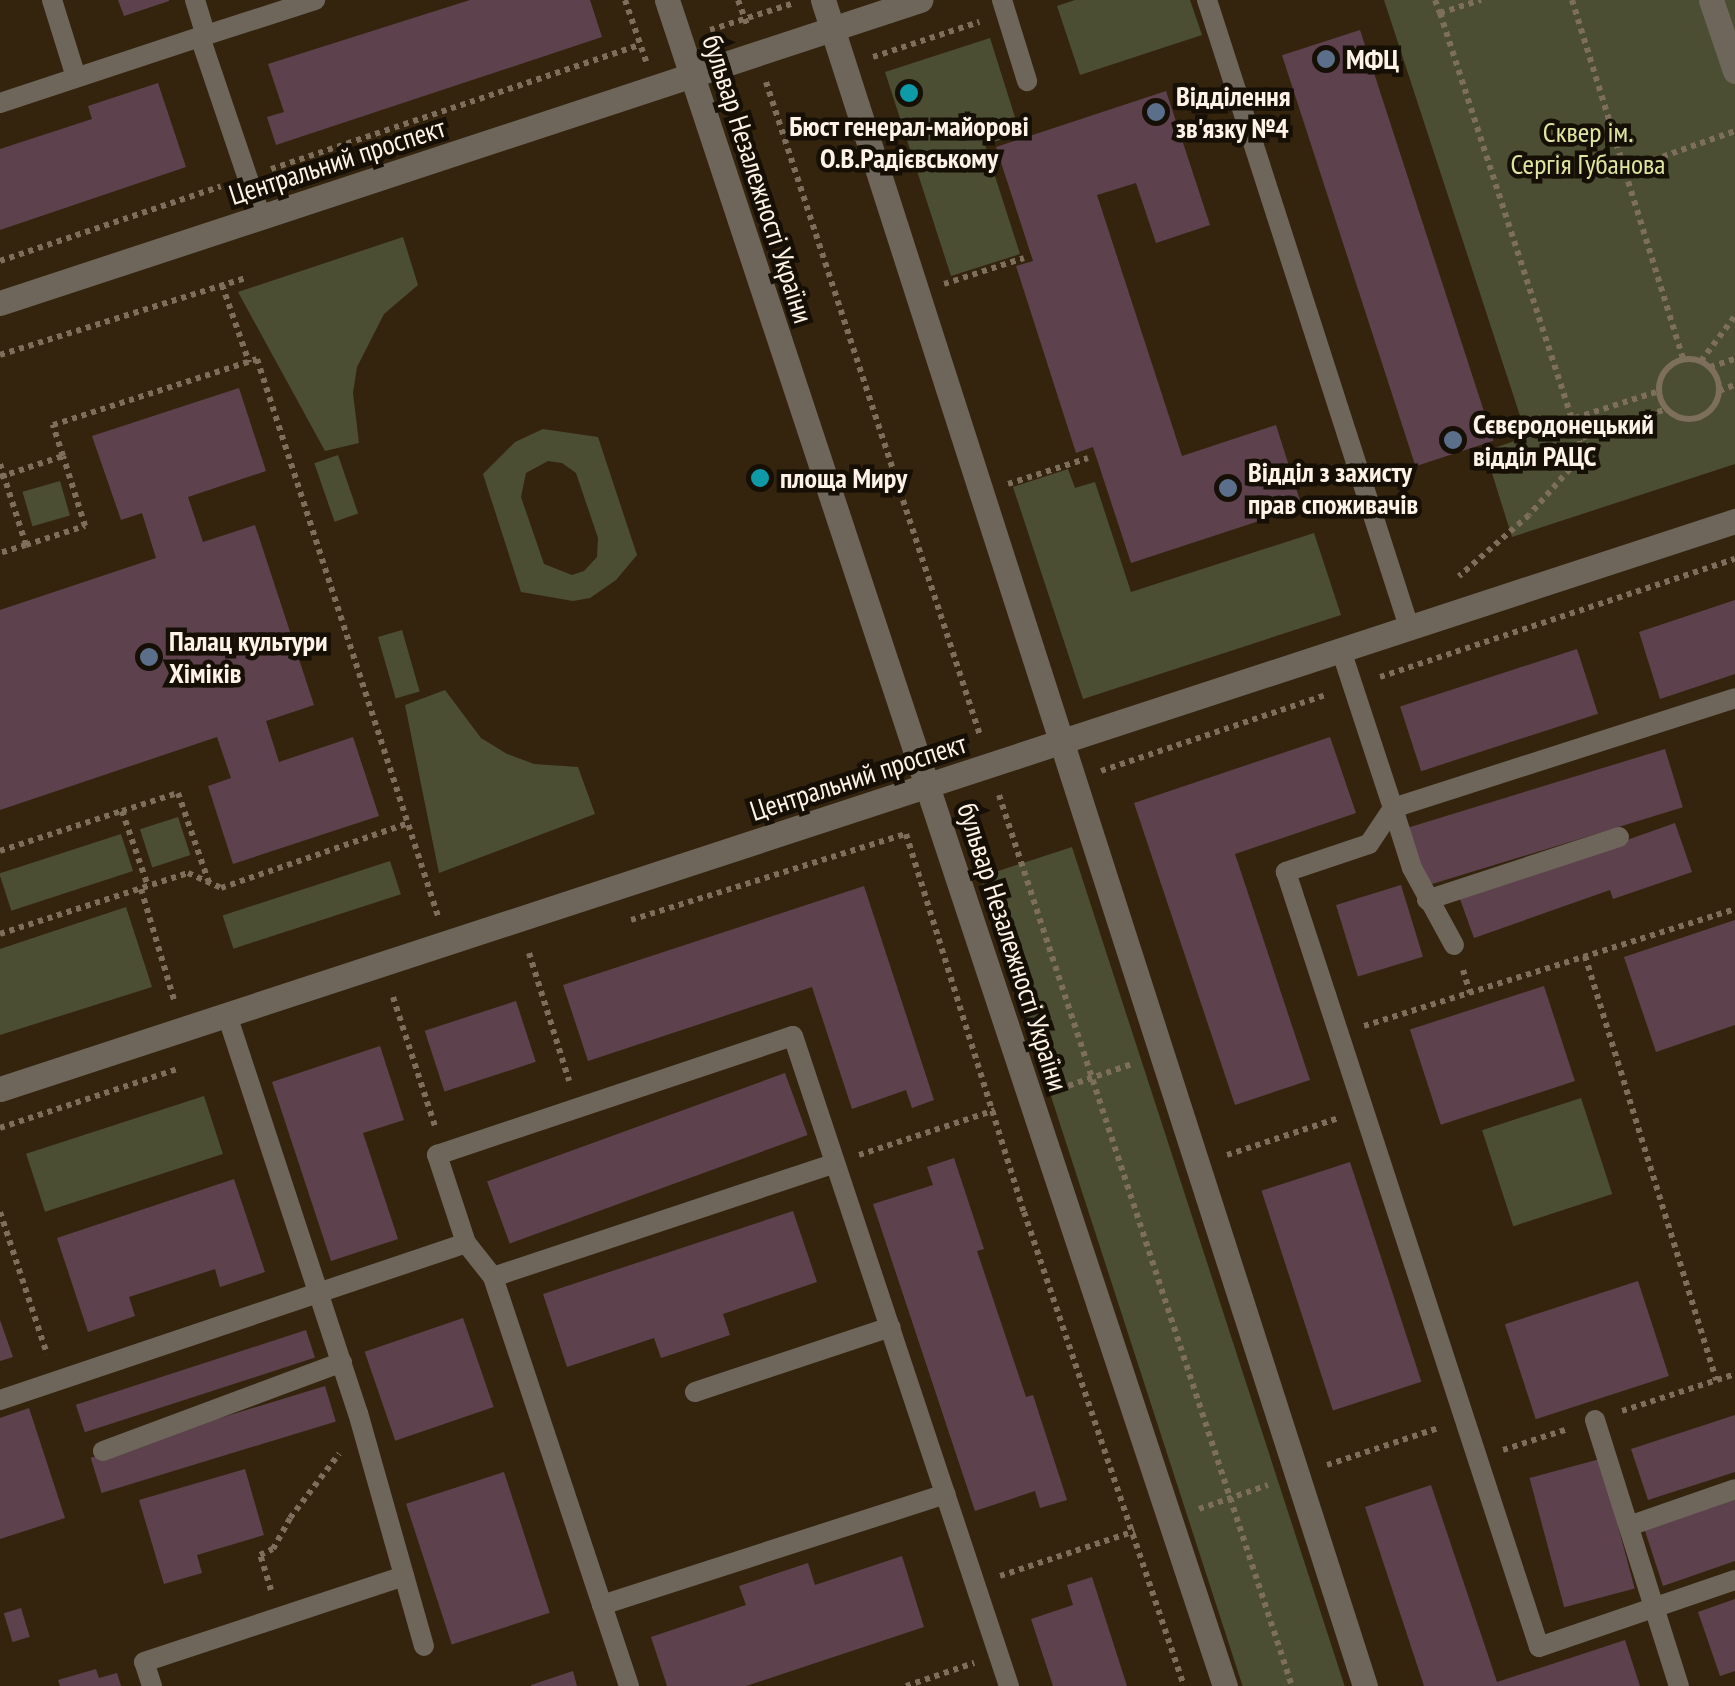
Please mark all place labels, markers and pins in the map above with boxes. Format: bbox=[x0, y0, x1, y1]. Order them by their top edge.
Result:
place label: МФЦ bbox=[1346, 42, 1399, 76]
marker: МФЦ bbox=[1315, 48, 1337, 70]
place label: Відділення зв'язку №4 bbox=[1176, 79, 1291, 145]
marker: Бюст генерал-майорові О.В.Радієвському bbox=[898, 82, 920, 104]
marker: Відділення зв'язку №4 bbox=[1145, 101, 1167, 123]
place label: Бюст генерал-майорові О.В.Радієвському bbox=[789, 109, 1029, 175]
place label: Сєвєродонецький відділ РАЦС bbox=[1473, 407, 1654, 473]
marker: Сєвєродонецький відділ РАЦС bbox=[1442, 429, 1464, 451]
place label: Відділ з захисту прав споживачів bbox=[1248, 455, 1418, 521]
place label: площа Миру bbox=[780, 461, 907, 495]
marker: площа Миру bbox=[749, 467, 771, 489]
marker: Відділ з захисту прав споживачів bbox=[1217, 477, 1239, 499]
place label: Палац культури Хіміків bbox=[169, 624, 328, 690]
marker: Палац культури Хіміків bbox=[138, 646, 160, 668]

